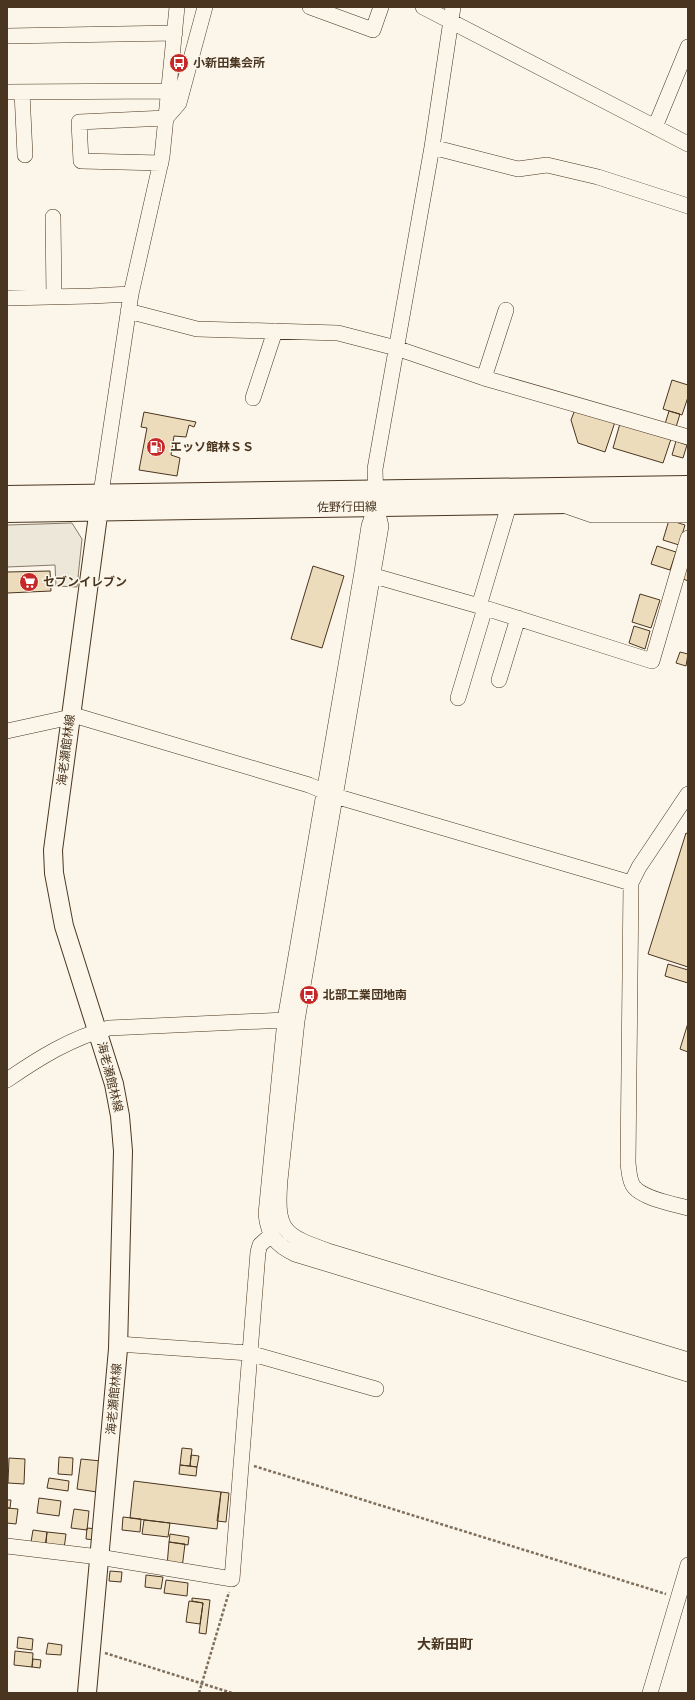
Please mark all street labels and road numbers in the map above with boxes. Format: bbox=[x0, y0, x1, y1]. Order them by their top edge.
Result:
street label: 佐野行田線 bbox=[317, 498, 377, 515]
street label: 海老瀬館林線 bbox=[54, 713, 77, 787]
street label: 海老瀬館林線 bbox=[94, 1040, 126, 1114]
street label: 海老瀬館林線 bbox=[103, 1362, 124, 1435]

